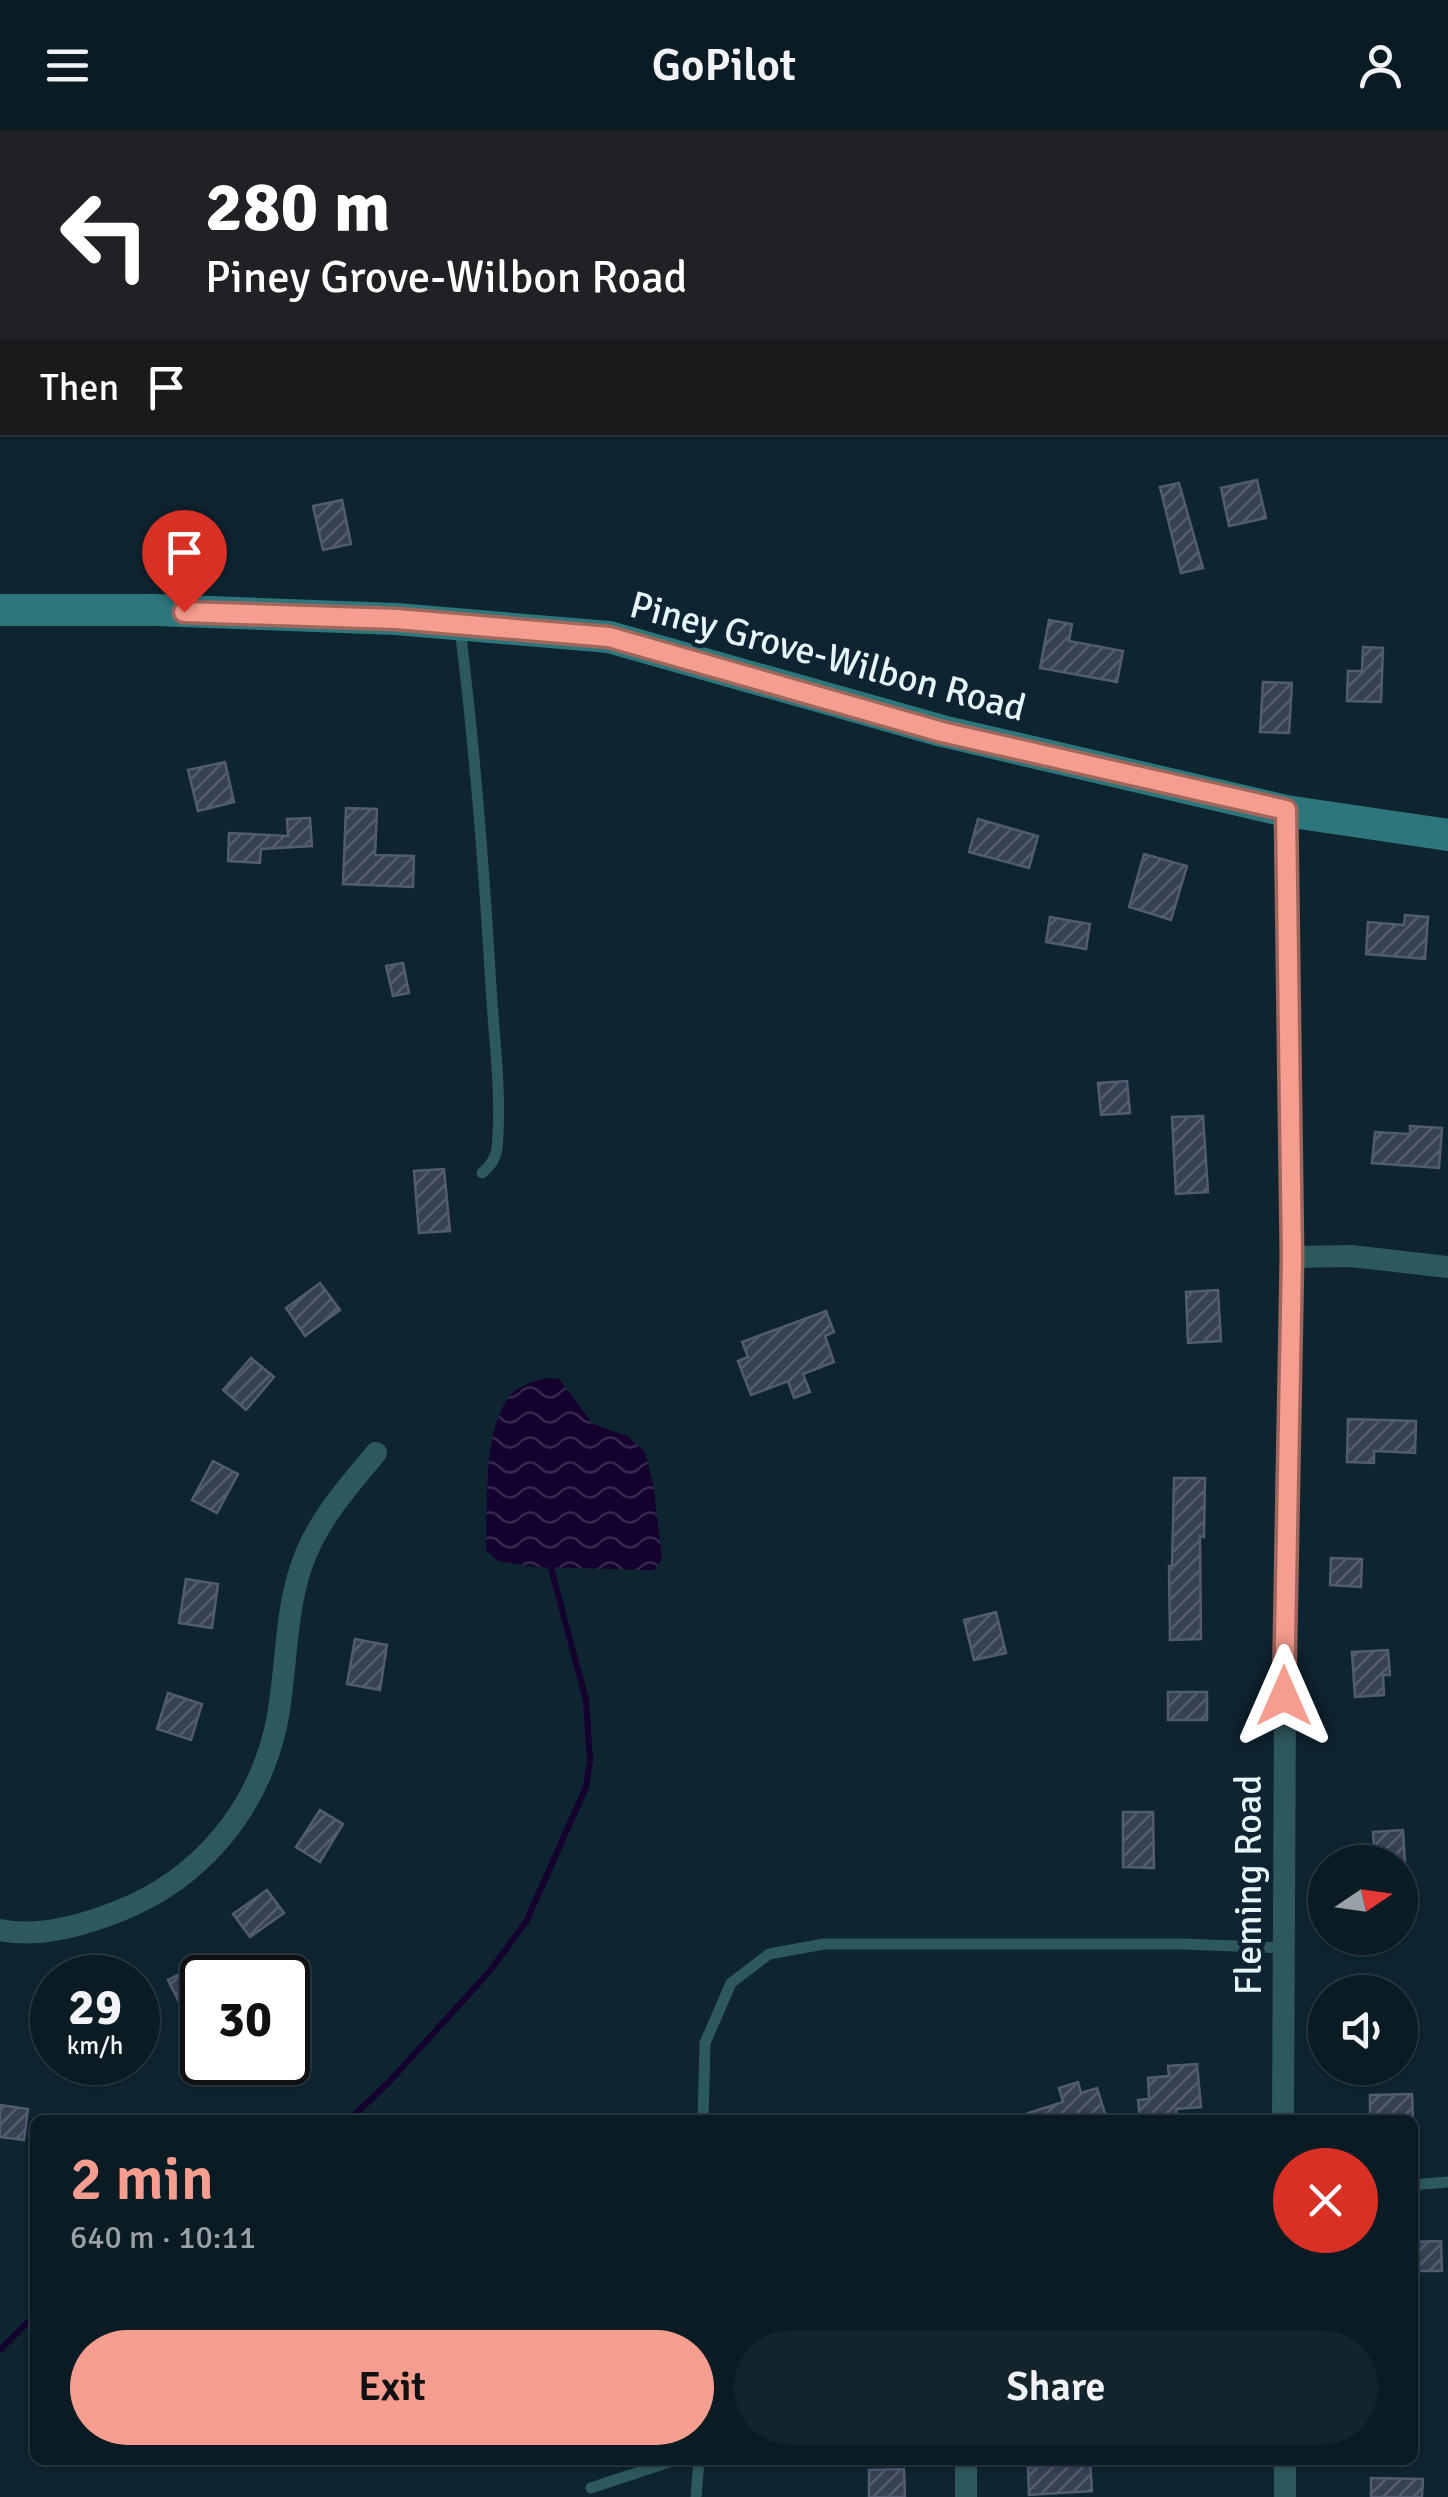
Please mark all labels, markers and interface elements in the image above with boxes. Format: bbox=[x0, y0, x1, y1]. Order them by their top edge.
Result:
icon: menu bbox=[40, 38, 95, 93]
text: GoPilot bbox=[652, 38, 796, 93]
icon: person bbox=[1353, 38, 1408, 93]
text: 280 m bbox=[205, 164, 390, 250]
icon: left bbox=[40, 170, 170, 300]
text: Piney Grove-Wilbon Road bbox=[205, 250, 687, 305]
icon: arrive bbox=[139, 360, 194, 415]
text: Then bbox=[40, 364, 119, 411]
pin bbox=[142, 510, 227, 613]
icon: arrive bbox=[157, 525, 212, 580]
street label: Piney Grove-Wilbon Road bbox=[625, 581, 1031, 732]
position arrow bbox=[1232, 1644, 1336, 1748]
street label: Fleming Road bbox=[1225, 1775, 1272, 1995]
north arrow bbox=[1308, 1845, 1418, 1955]
map controls bbox=[1308, 1845, 1418, 2085]
speed limit sign: 30 bbox=[180, 1955, 310, 2085]
button: sound bbox=[1308, 1975, 1418, 2085]
text: 29 bbox=[68, 1977, 122, 2039]
text: km/h bbox=[67, 2030, 123, 2061]
text: 2 min bbox=[70, 2143, 214, 2217]
button: close bbox=[1273, 2148, 1378, 2253]
text: 640 m · 10:11 bbox=[70, 2218, 256, 2257]
button: Exit bbox=[70, 2330, 714, 2445]
button: Share bbox=[734, 2330, 1378, 2445]

